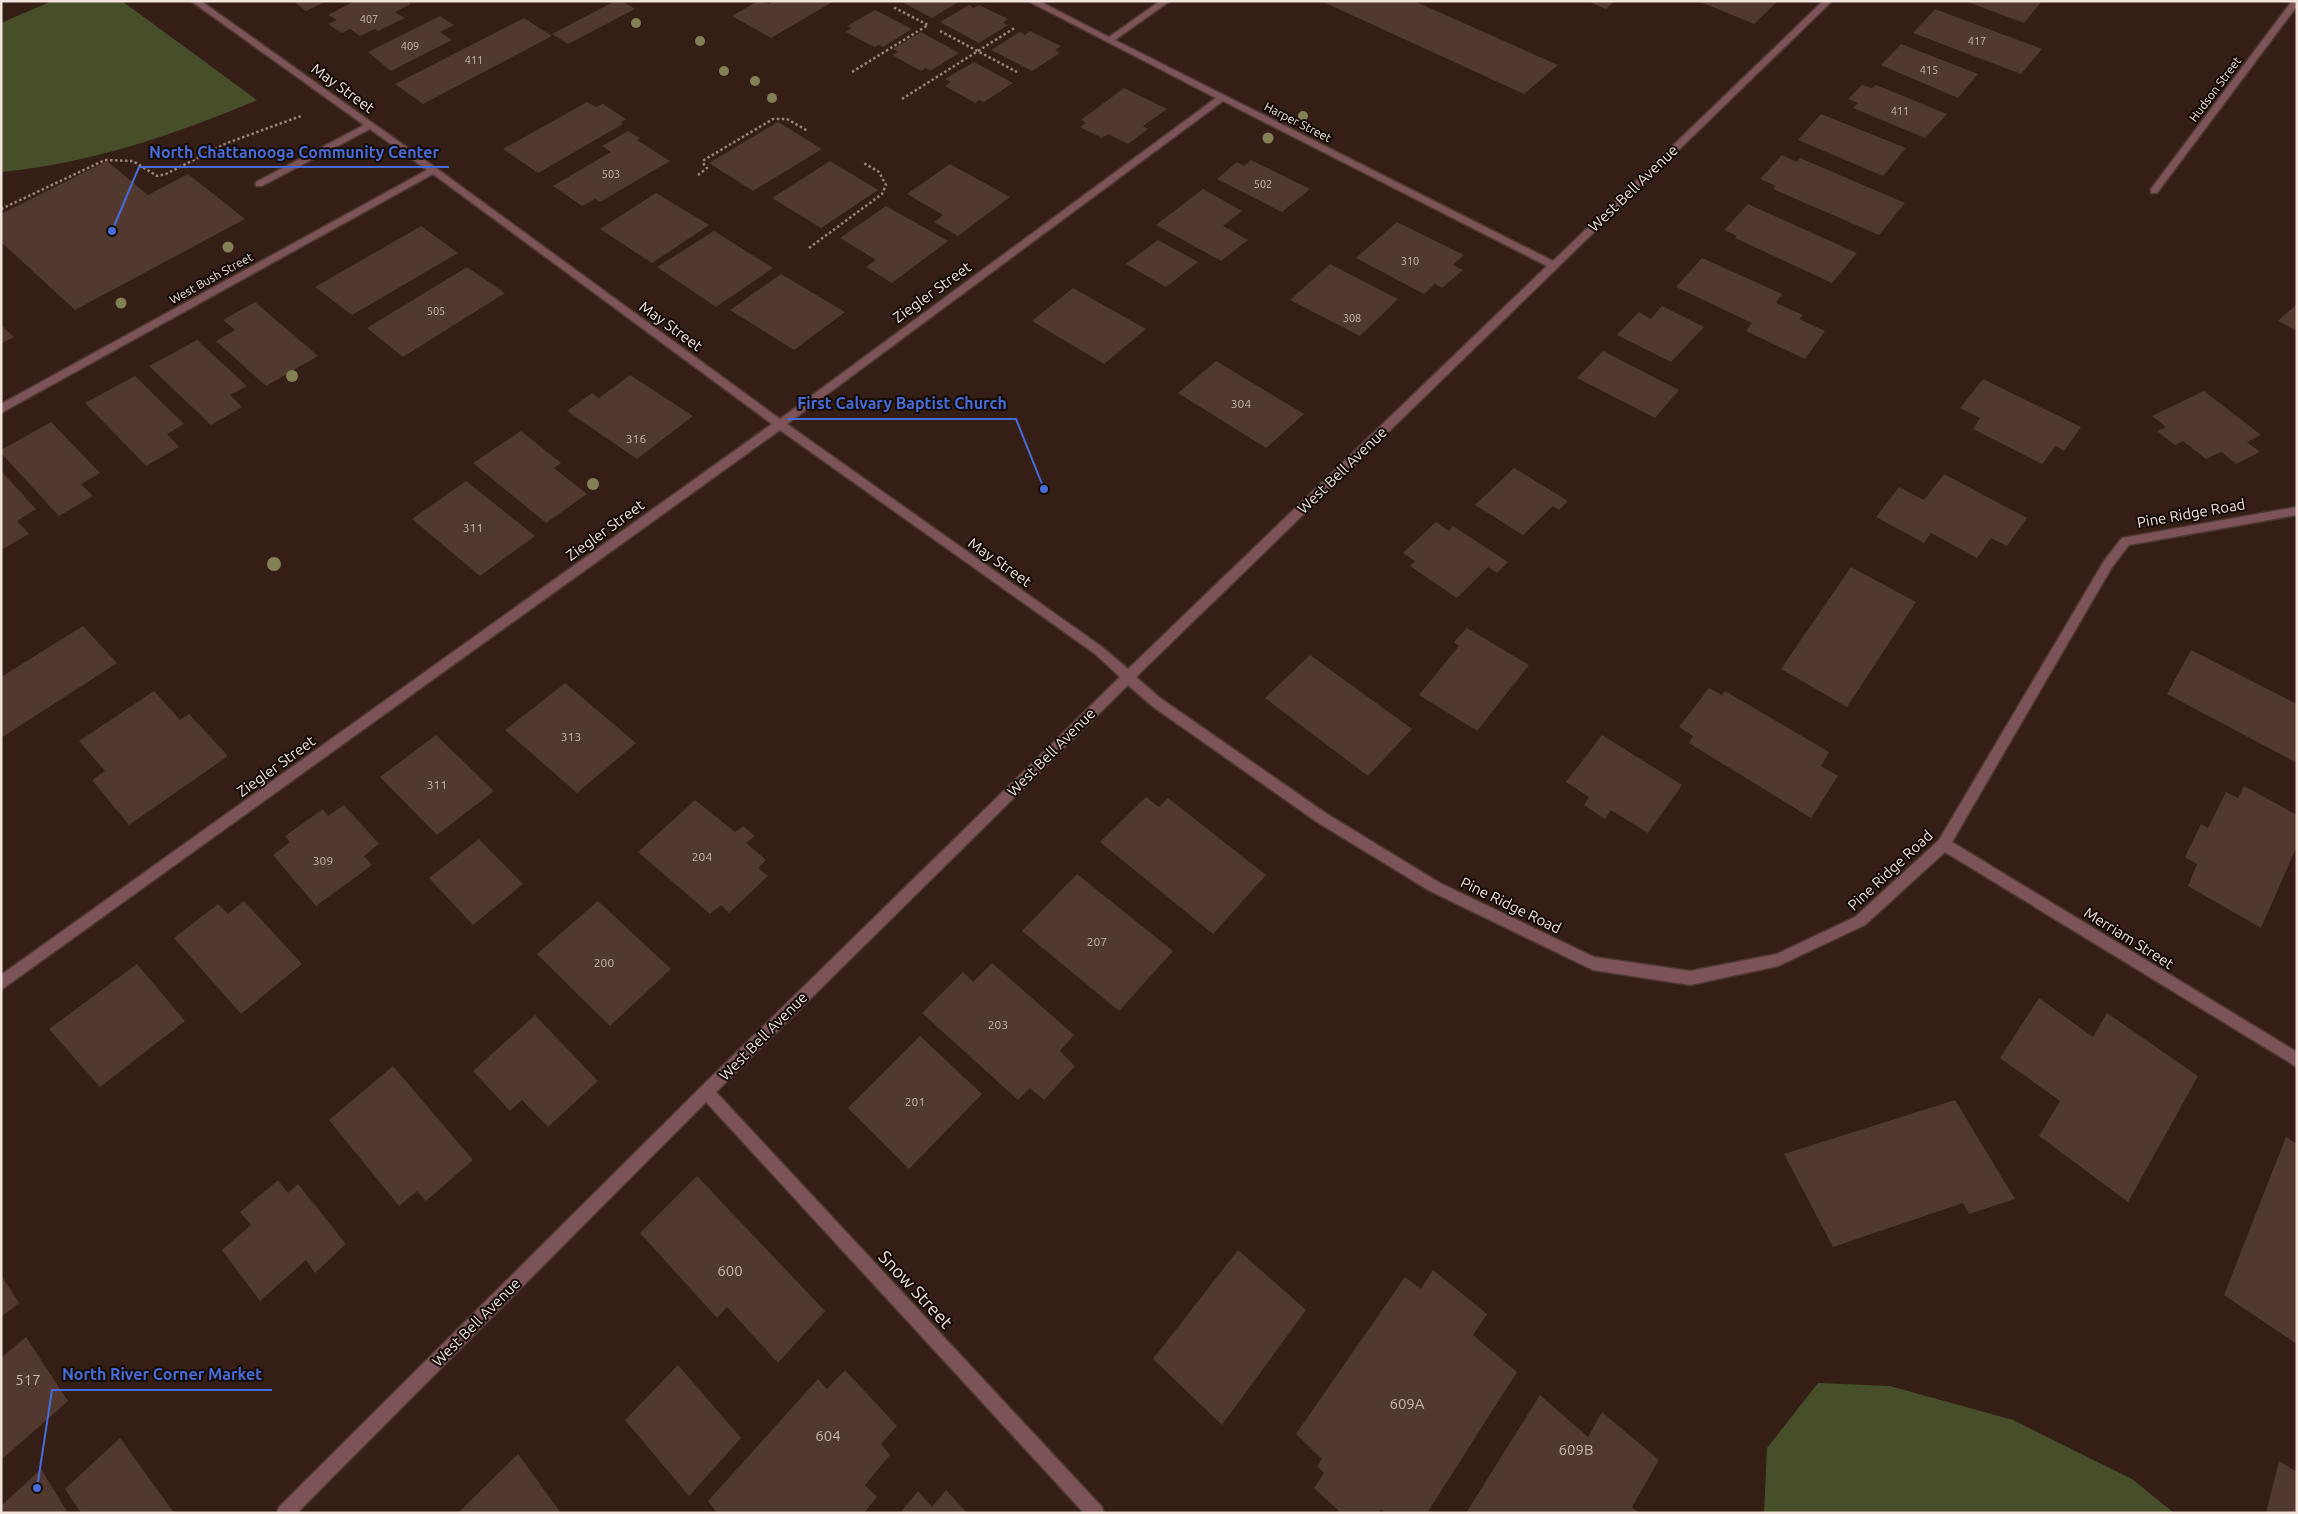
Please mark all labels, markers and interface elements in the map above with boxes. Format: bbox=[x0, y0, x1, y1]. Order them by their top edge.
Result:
house number: 407 bbox=[360, 13, 378, 25]
house number: 417 bbox=[1968, 35, 1986, 47]
house number: 409 bbox=[401, 40, 419, 52]
house number: 411 bbox=[465, 54, 483, 66]
street label: Hudson Street bbox=[2186, 54, 2244, 124]
street label: May Street bbox=[308, 60, 378, 116]
house number: 415 bbox=[1920, 64, 1938, 76]
street label: Harper Street bbox=[1262, 100, 1334, 145]
house number: 411 bbox=[1891, 105, 1909, 117]
callout: North Chattanooga Community Center bbox=[139, 136, 449, 167]
street label: West Bell Avenue bbox=[1585, 141, 1681, 235]
text: North Chattanooga Community Center bbox=[149, 143, 439, 161]
house number: 503 bbox=[602, 168, 620, 180]
house number: 502 bbox=[1254, 178, 1272, 190]
street label: West Bush Street bbox=[167, 250, 255, 306]
house number: 310 bbox=[1401, 255, 1419, 267]
street label: Ziegler Street bbox=[890, 258, 974, 326]
street label: May Street bbox=[636, 298, 706, 354]
house number: 505 bbox=[427, 305, 445, 317]
house number: 308 bbox=[1343, 312, 1361, 324]
callout: First Calvary Baptist Church bbox=[787, 388, 1016, 419]
text: First Calvary Baptist Church bbox=[797, 394, 1007, 412]
house number: 304 bbox=[1231, 397, 1251, 410]
street label: West Bell Avenue bbox=[1294, 423, 1390, 517]
house number: 316 bbox=[626, 432, 646, 445]
street label: Pine Ridge Road bbox=[2136, 495, 2246, 531]
street label: Ziegler Street bbox=[563, 496, 647, 564]
house number: 311 bbox=[463, 521, 483, 534]
street label: May Street bbox=[965, 534, 1035, 590]
street label: West Bell Avenue bbox=[1003, 704, 1099, 800]
house number: 313 bbox=[561, 730, 581, 743]
street label: Ziegler Street bbox=[234, 732, 318, 800]
house number: 311 bbox=[427, 778, 447, 791]
street label: Pine Ridge Road bbox=[1844, 826, 1936, 914]
house number: 204 bbox=[692, 850, 712, 863]
house number: 309 bbox=[313, 854, 333, 867]
street label: Pine Ridge Road bbox=[1458, 873, 1564, 937]
street label: Merriam Street bbox=[2081, 904, 2177, 972]
house number: 207 bbox=[1087, 935, 1107, 948]
house number: 200 bbox=[594, 956, 614, 969]
street label: West Bell Avenue bbox=[715, 988, 811, 1084]
house number: 203 bbox=[988, 1018, 1008, 1031]
house number: 201 bbox=[905, 1095, 925, 1108]
street label: Snow Street bbox=[875, 1246, 957, 1332]
house number: 600 bbox=[717, 1262, 743, 1279]
street label: West Bell Avenue bbox=[428, 1274, 524, 1370]
callout: North River Corner Market bbox=[52, 1359, 272, 1390]
text: North River Corner Market bbox=[62, 1365, 262, 1383]
house number: 517 bbox=[15, 1371, 41, 1388]
house number: 609A bbox=[1389, 1395, 1425, 1412]
house number: 604 bbox=[815, 1427, 841, 1444]
house number: 609B bbox=[1559, 1441, 1593, 1458]

